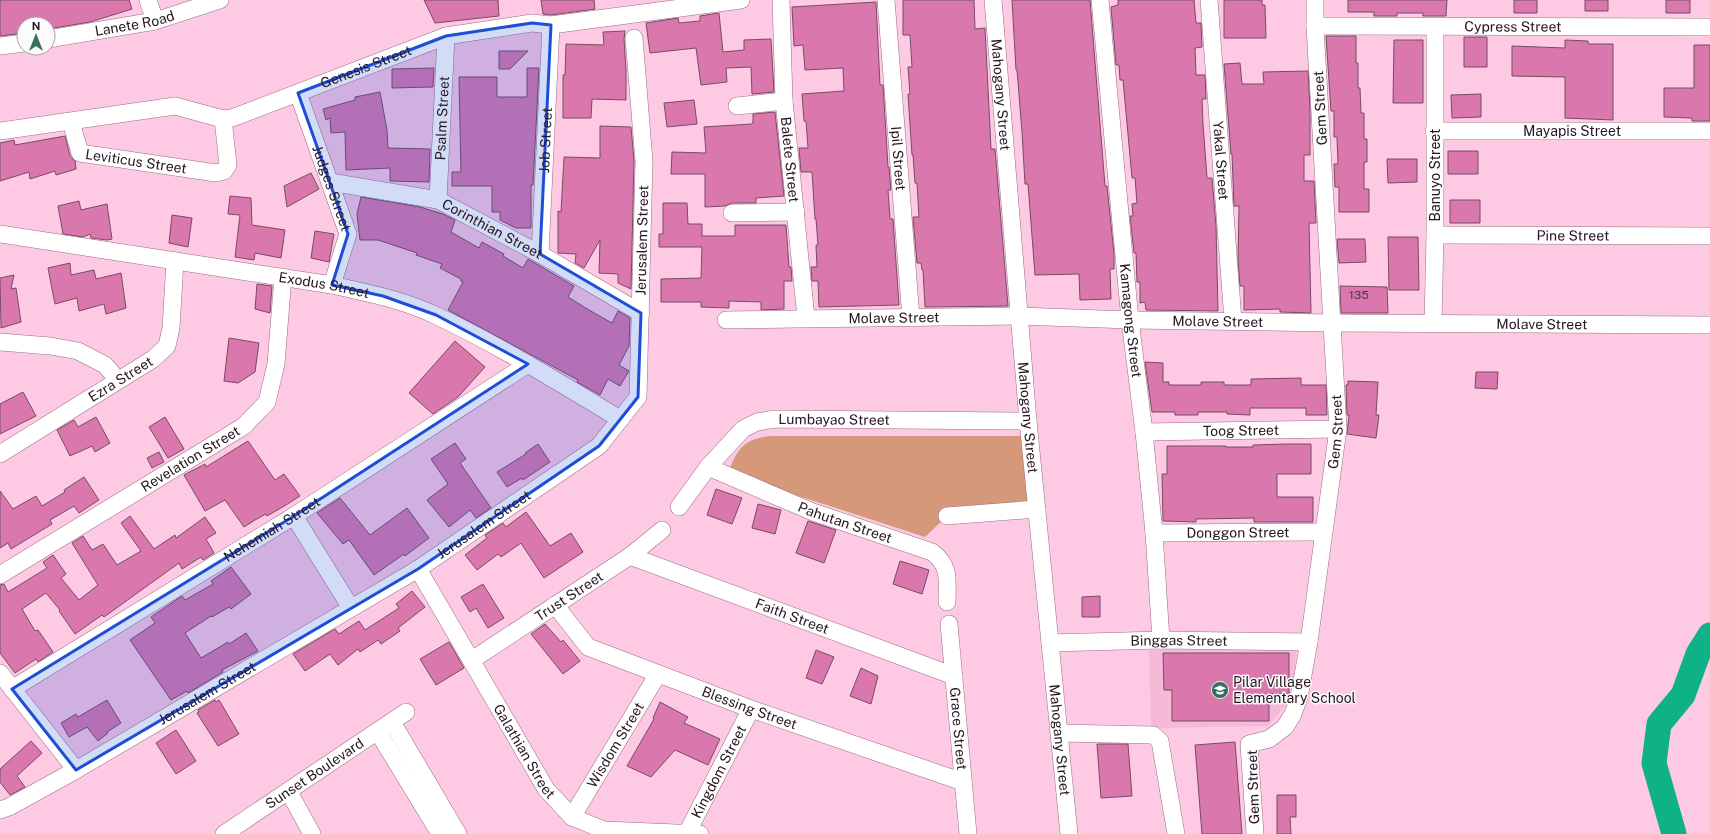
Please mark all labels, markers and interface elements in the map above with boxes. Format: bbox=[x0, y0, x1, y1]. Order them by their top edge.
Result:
street label: Lanete Road bbox=[94, 7, 176, 39]
north arrow bbox=[16, 16, 56, 56]
street label: Cypress Street bbox=[1464, 18, 1562, 35]
text: N bbox=[32, 20, 40, 32]
street label: Mahogany Street bbox=[988, 38, 1013, 151]
street label: Genesis Street bbox=[318, 42, 414, 91]
street label: Gem Street bbox=[1310, 70, 1330, 146]
street label: Psalm Street bbox=[432, 76, 452, 161]
street label: Job Street bbox=[536, 107, 555, 173]
street label: Balete Street bbox=[778, 116, 802, 203]
street label: Yakal Street bbox=[1210, 120, 1232, 201]
street label: Mayapis Street bbox=[1523, 123, 1621, 139]
street label: Ipil Street bbox=[888, 126, 909, 191]
street label: Banuyo Street bbox=[1427, 129, 1443, 221]
street label: Judges Street bbox=[309, 143, 354, 233]
street label: Leviticus Street bbox=[84, 146, 188, 177]
street label: Jerusalem Street bbox=[633, 185, 651, 296]
street label: Corinthian Street bbox=[439, 196, 545, 262]
street label: Pine Street bbox=[1537, 227, 1609, 244]
street label: Kamagong Street bbox=[1117, 263, 1145, 378]
street label: Exodus Street bbox=[278, 269, 371, 301]
house number: 135 bbox=[1349, 288, 1369, 302]
street label: Molave Street bbox=[848, 309, 940, 326]
street label: Molave Street bbox=[1172, 313, 1264, 330]
street label: Molave Street bbox=[1496, 316, 1587, 332]
street label: Ezra Street bbox=[85, 353, 156, 405]
street label: Mahogany Street bbox=[1015, 361, 1041, 474]
street label: Gem Street bbox=[1325, 394, 1346, 470]
street label: Lumbayao Street bbox=[778, 411, 890, 428]
street label: Toog Street bbox=[1203, 422, 1279, 439]
street label: Revelation Street bbox=[138, 423, 243, 495]
street label: Jerusalem Street bbox=[434, 487, 534, 562]
street label: Nehemiah Street bbox=[221, 493, 323, 565]
street label: Pahutan Street bbox=[796, 499, 894, 546]
street label: Donggon Street bbox=[1186, 524, 1290, 541]
street label: Trust Street bbox=[532, 568, 606, 624]
street label: Faith Street bbox=[753, 595, 831, 637]
street label: Binggas Street bbox=[1130, 632, 1228, 649]
street label: Jerusalem Street bbox=[155, 658, 259, 728]
place label: Pilar Village Elementary School bbox=[1233, 674, 1356, 706]
school or university icon: Pilar Village Elementary School bbox=[1210, 680, 1230, 700]
street label: Blessing Street bbox=[700, 683, 799, 732]
street label: Mahogany Street bbox=[1046, 683, 1073, 796]
street label: Grace Street bbox=[947, 687, 970, 771]
street label: Wisdom Street bbox=[584, 699, 647, 791]
street label: Galathian Street bbox=[490, 701, 559, 802]
street label: Kingdom Street bbox=[688, 723, 749, 821]
street label: Sunset Boulevard bbox=[262, 735, 367, 812]
street label: Gem Street bbox=[1244, 749, 1262, 825]

